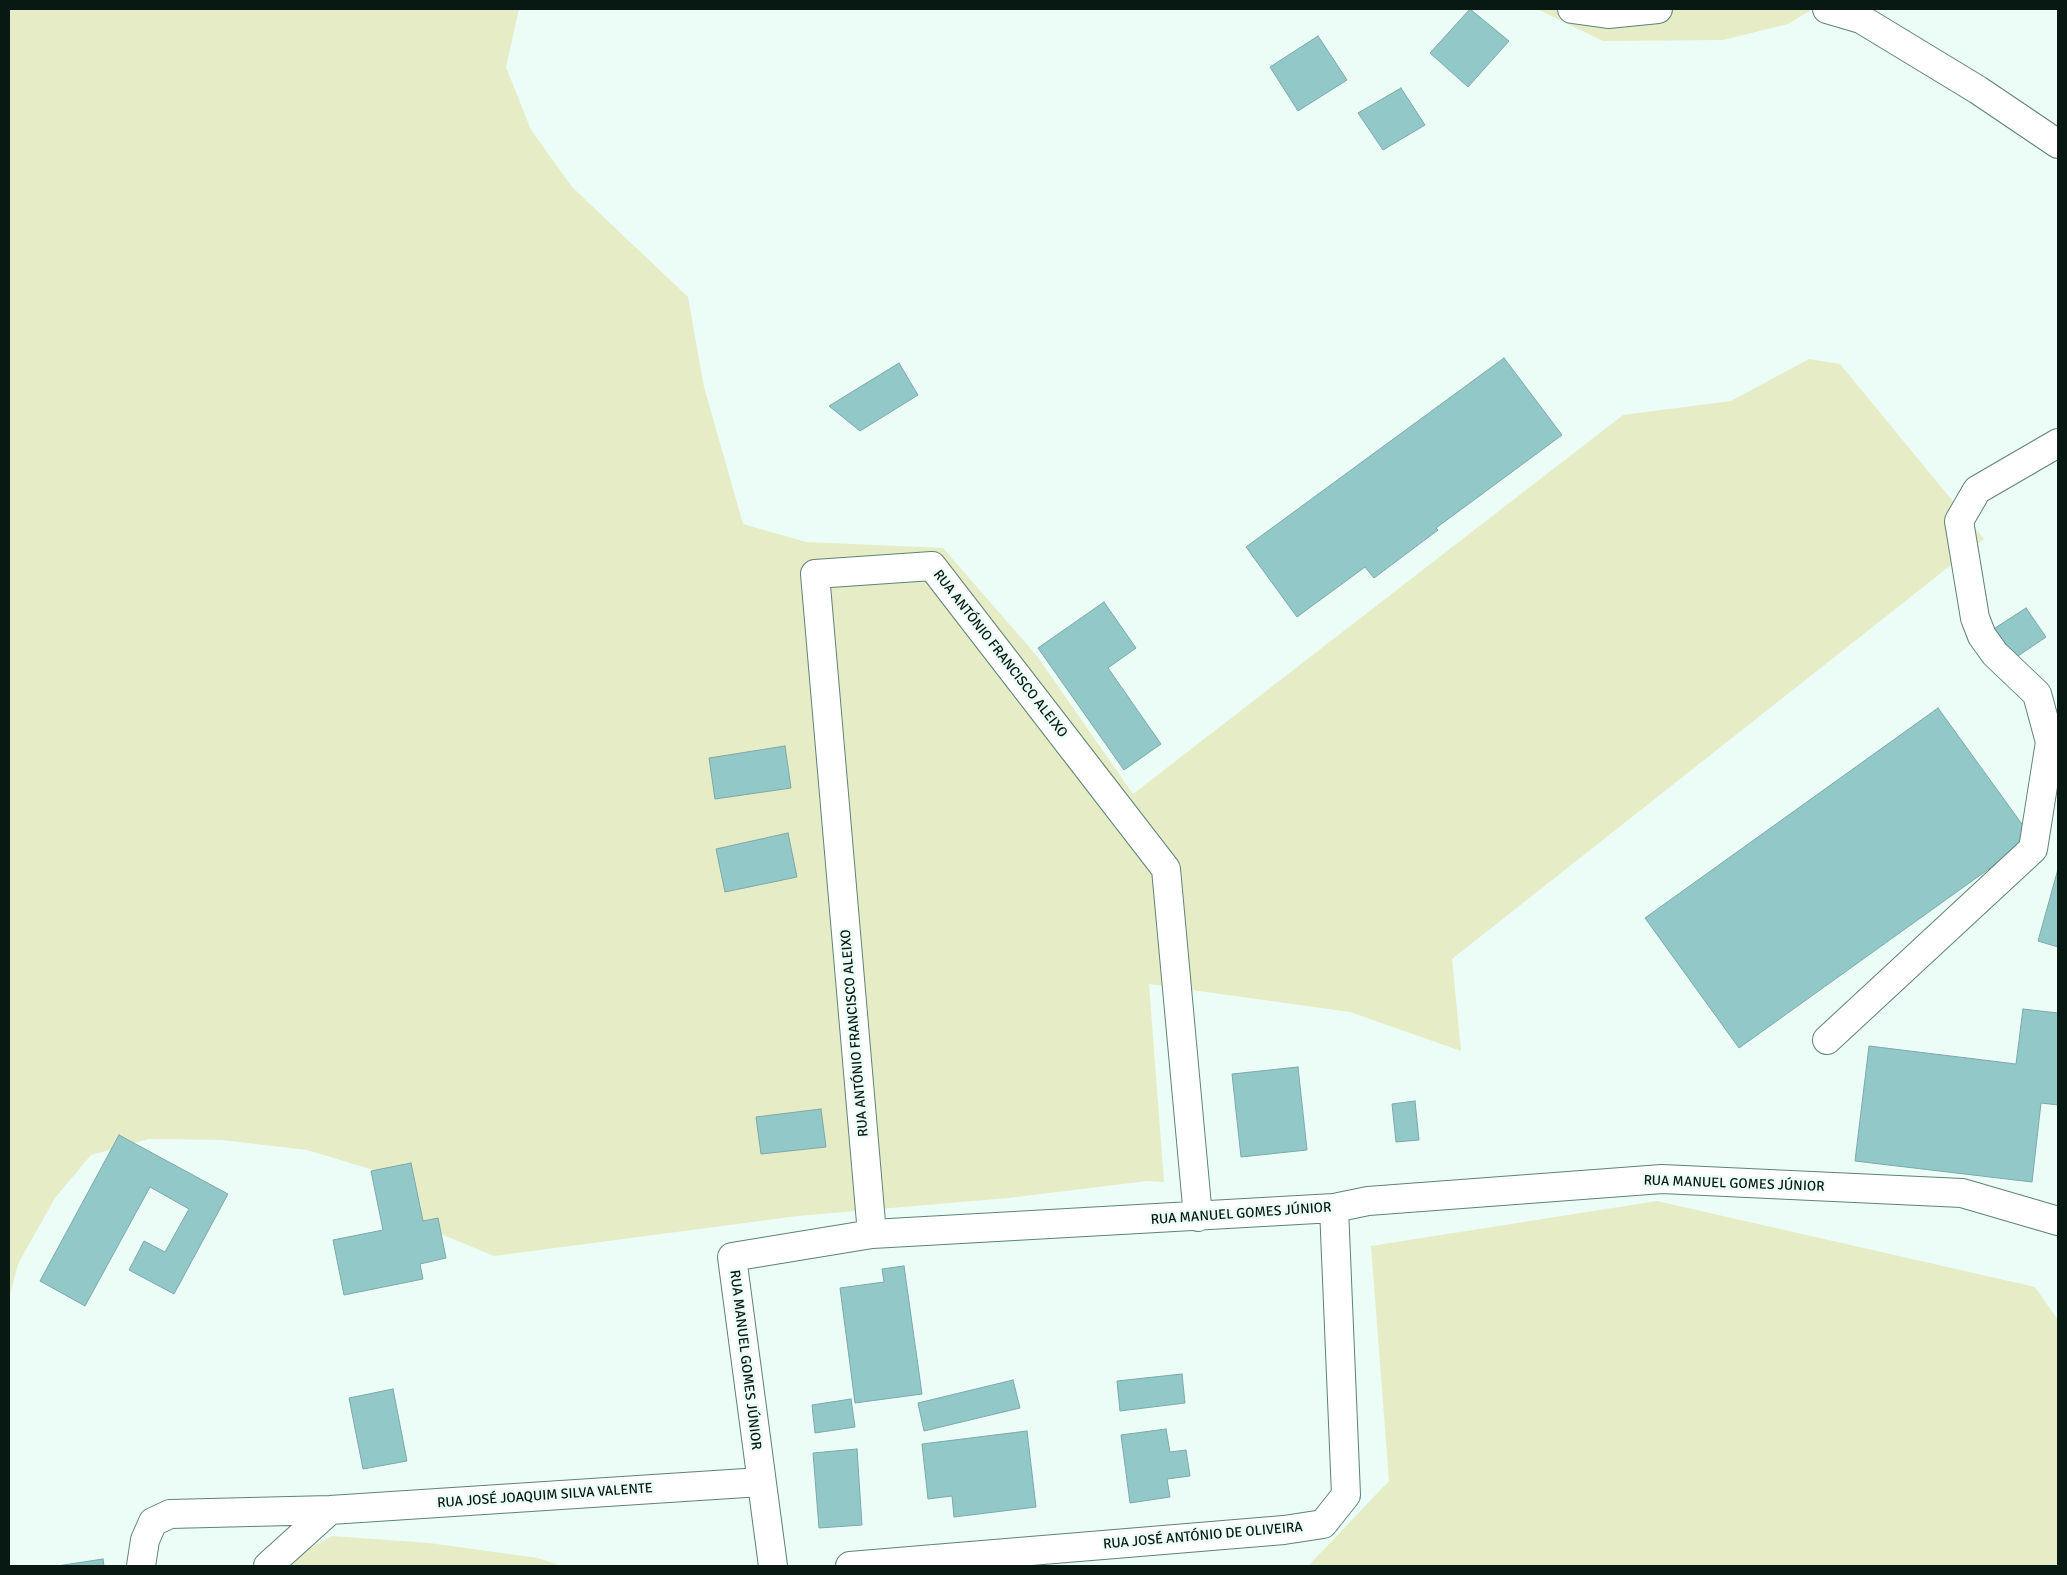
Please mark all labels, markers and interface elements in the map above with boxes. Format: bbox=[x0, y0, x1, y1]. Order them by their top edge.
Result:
street label: RUA ANTÓNIO FRANCISCO ALEIXO bbox=[929, 567, 1071, 741]
street label: RUA ANTÓNIO FRANCISCO ALEIXO bbox=[838, 929, 872, 1137]
street label: RUA MANUEL GOMES JÚNIOR bbox=[1643, 1172, 1825, 1196]
street label: RUA MANUEL GOMES JÚNIOR bbox=[1150, 1199, 1332, 1229]
street label: RUA MANUEL GOMES JÚNIOR bbox=[726, 1269, 764, 1451]
street label: RUA JOSÉ JOAQUIM SILVA VALENTE bbox=[437, 1480, 653, 1512]
street label: RUA JOSÉ ANTÓNIO DE OLIVEIRA bbox=[1102, 1519, 1304, 1553]

